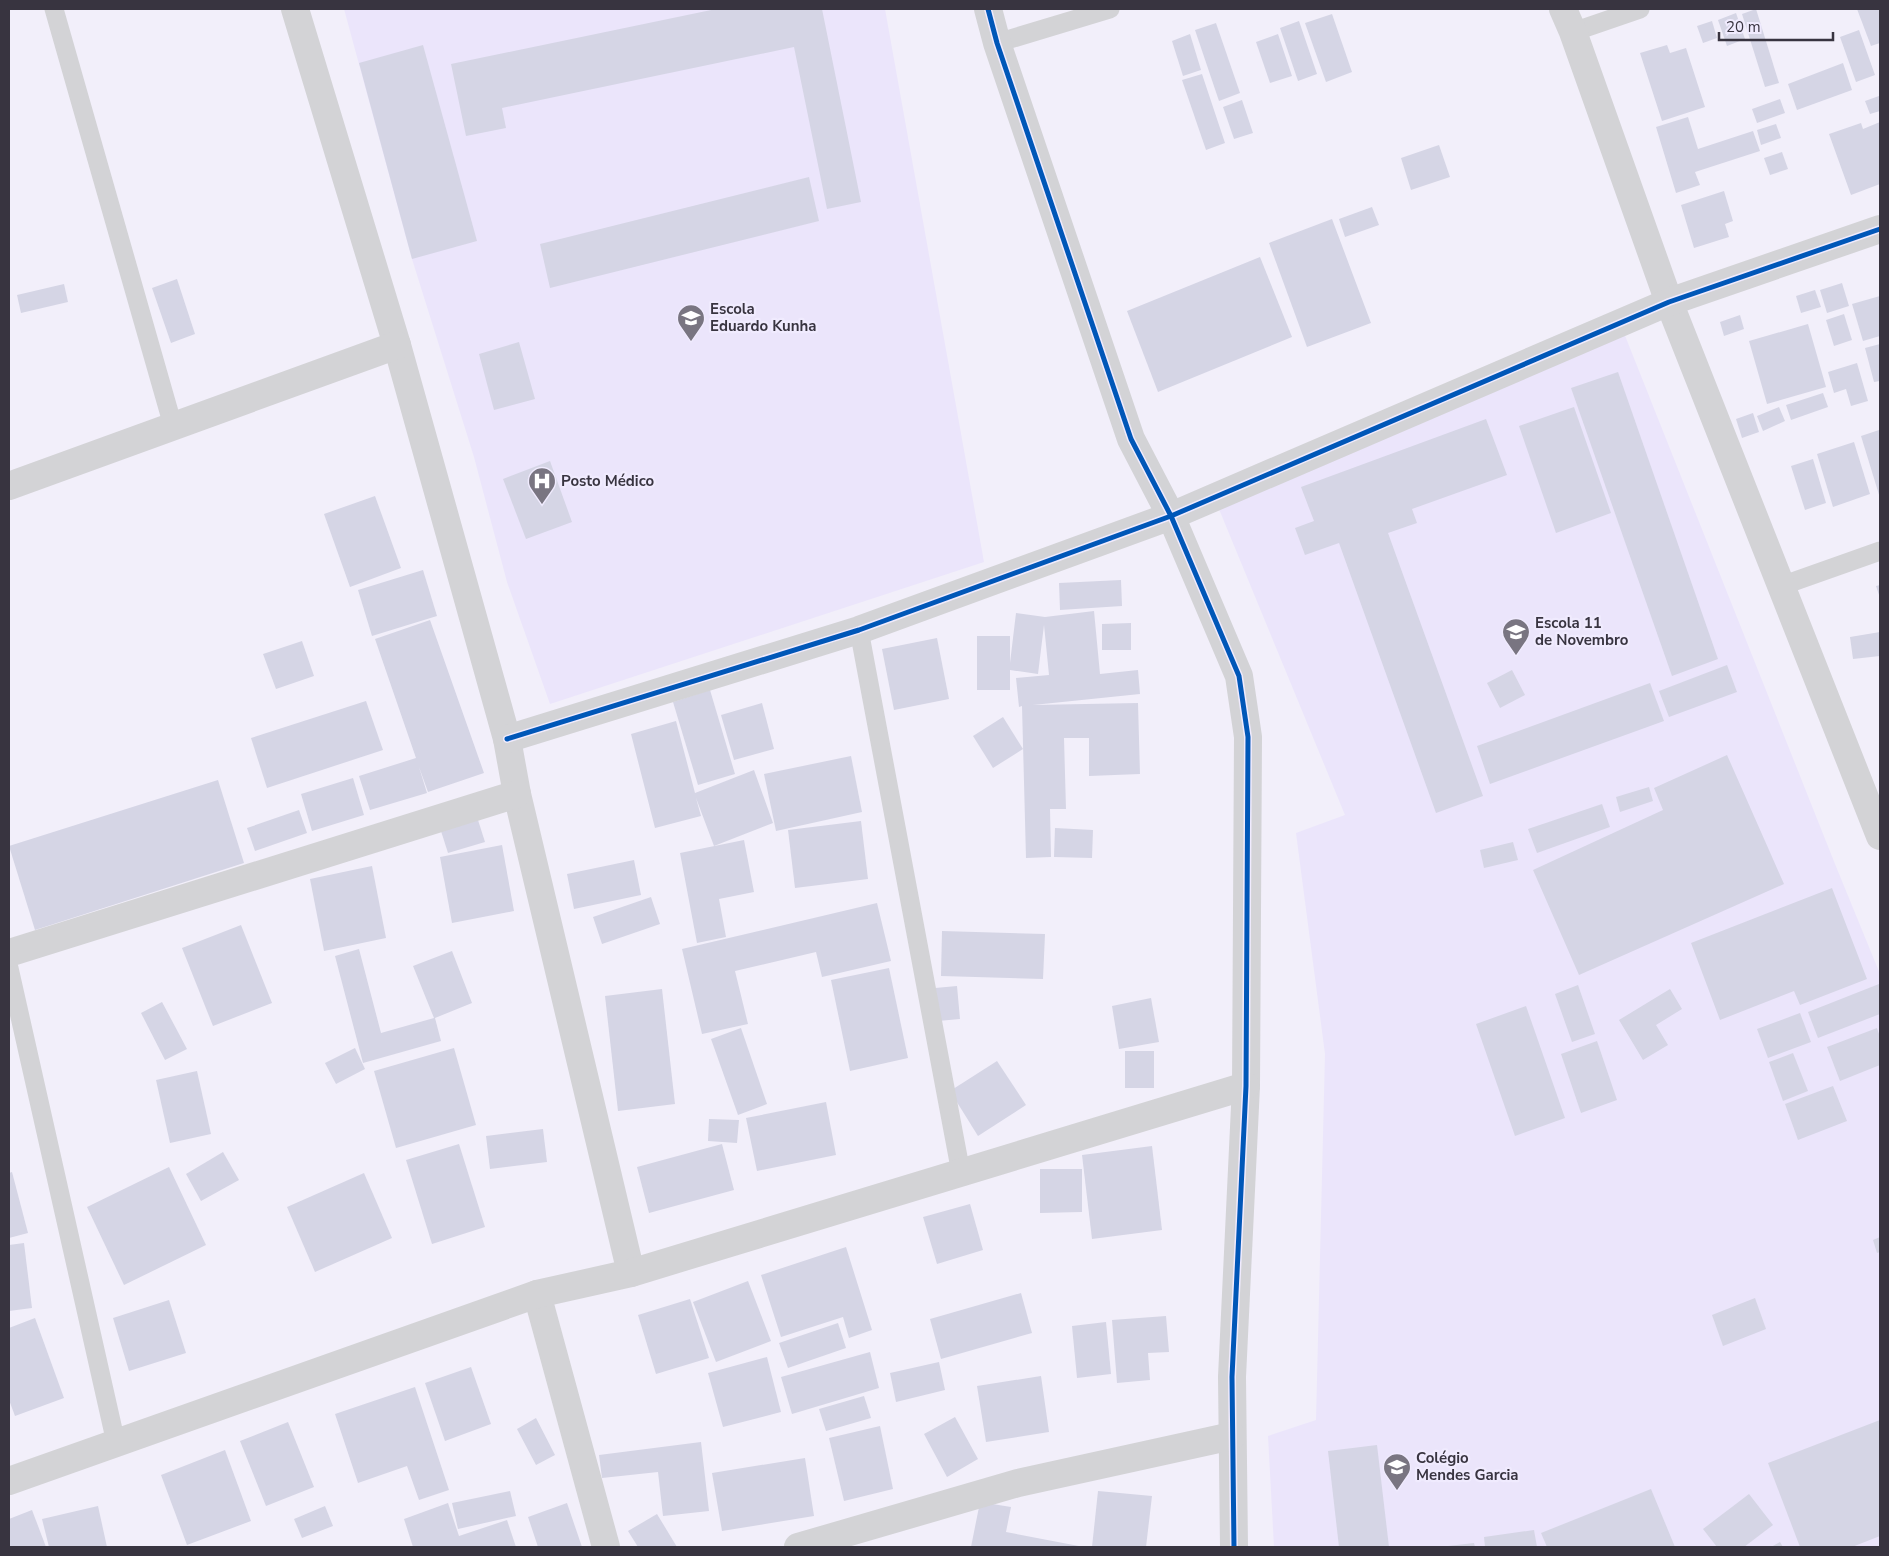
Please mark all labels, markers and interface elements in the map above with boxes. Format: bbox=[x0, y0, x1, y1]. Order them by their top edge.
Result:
scale bar bbox=[1719, 10, 1833, 42]
text: 20 m bbox=[1726, 17, 1761, 37]
place label: Escola Eduardo Kunha bbox=[710, 299, 817, 336]
school or university icon: Escola Eduardo Kunha bbox=[676, 303, 706, 342]
hospital icon: Posto Médico bbox=[527, 466, 557, 505]
place label: Posto Médico bbox=[561, 471, 655, 491]
place label: Escola 11 de Novembro bbox=[1535, 613, 1629, 650]
school or university icon: Escola 11 de Novembro bbox=[1501, 617, 1531, 656]
place label: Colégio Mendes Garcia bbox=[1416, 1448, 1519, 1485]
school or university icon: Colégio Mendes Garcia bbox=[1382, 1452, 1412, 1491]

